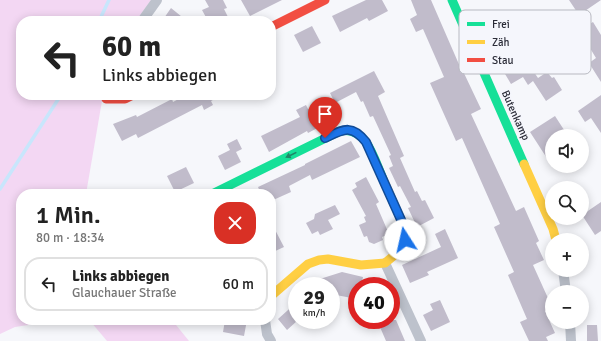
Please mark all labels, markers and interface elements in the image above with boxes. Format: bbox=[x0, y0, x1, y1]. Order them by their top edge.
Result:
legend bbox=[459, 10, 591, 74]
text: Frei bbox=[492, 18, 510, 31]
text: 60 m bbox=[102, 30, 161, 64]
icon: left bbox=[36, 32, 88, 84]
text: Zäh bbox=[492, 36, 510, 49]
text: Stau bbox=[492, 54, 514, 67]
text: Links abbiegen bbox=[102, 64, 217, 86]
street label: Butenkamp bbox=[499, 88, 532, 142]
pin bbox=[308, 97, 342, 138]
icon: arrive bbox=[314, 103, 336, 125]
map controls bbox=[545, 129, 589, 329]
button: sound bbox=[545, 129, 589, 173]
one-way arrow bbox=[285, 152, 296, 158]
button: search bbox=[545, 181, 589, 225]
text: 1 Min. bbox=[36, 200, 101, 230]
button: close bbox=[214, 202, 256, 244]
position arrow bbox=[384, 219, 426, 261]
text: 80 m · 18:34 bbox=[36, 230, 105, 246]
button: + bbox=[545, 233, 589, 277]
text: Links abbiegen bbox=[72, 267, 169, 285]
icon: left bbox=[38, 273, 60, 295]
text: 60 m bbox=[223, 275, 254, 293]
speed limit sign: 40 bbox=[348, 277, 400, 329]
text: Glauchauer Straße bbox=[72, 285, 177, 301]
text: 29 bbox=[303, 285, 325, 310]
button: − bbox=[545, 285, 589, 329]
text: km/h bbox=[303, 307, 325, 319]

